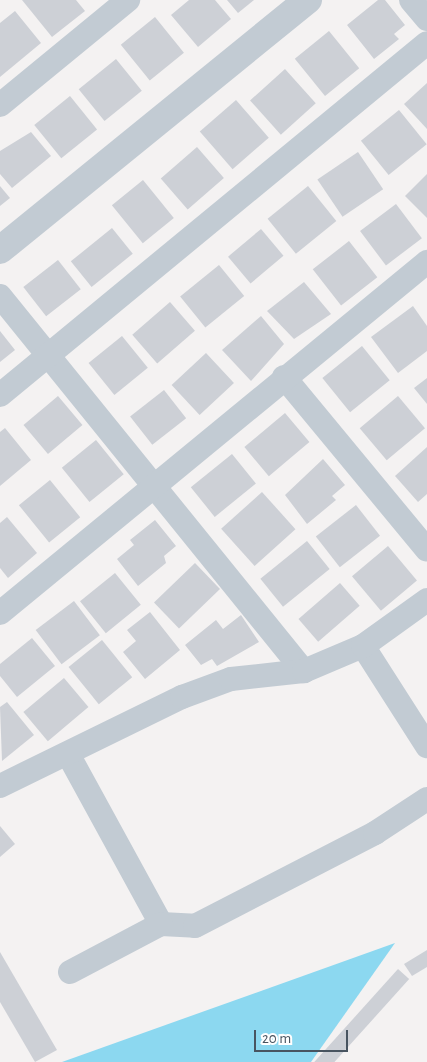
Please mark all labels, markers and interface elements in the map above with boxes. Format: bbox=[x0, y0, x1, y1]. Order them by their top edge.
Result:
scale bar bbox=[257, 1020, 351, 1052]
text: 20 m bbox=[262, 1031, 291, 1046]

